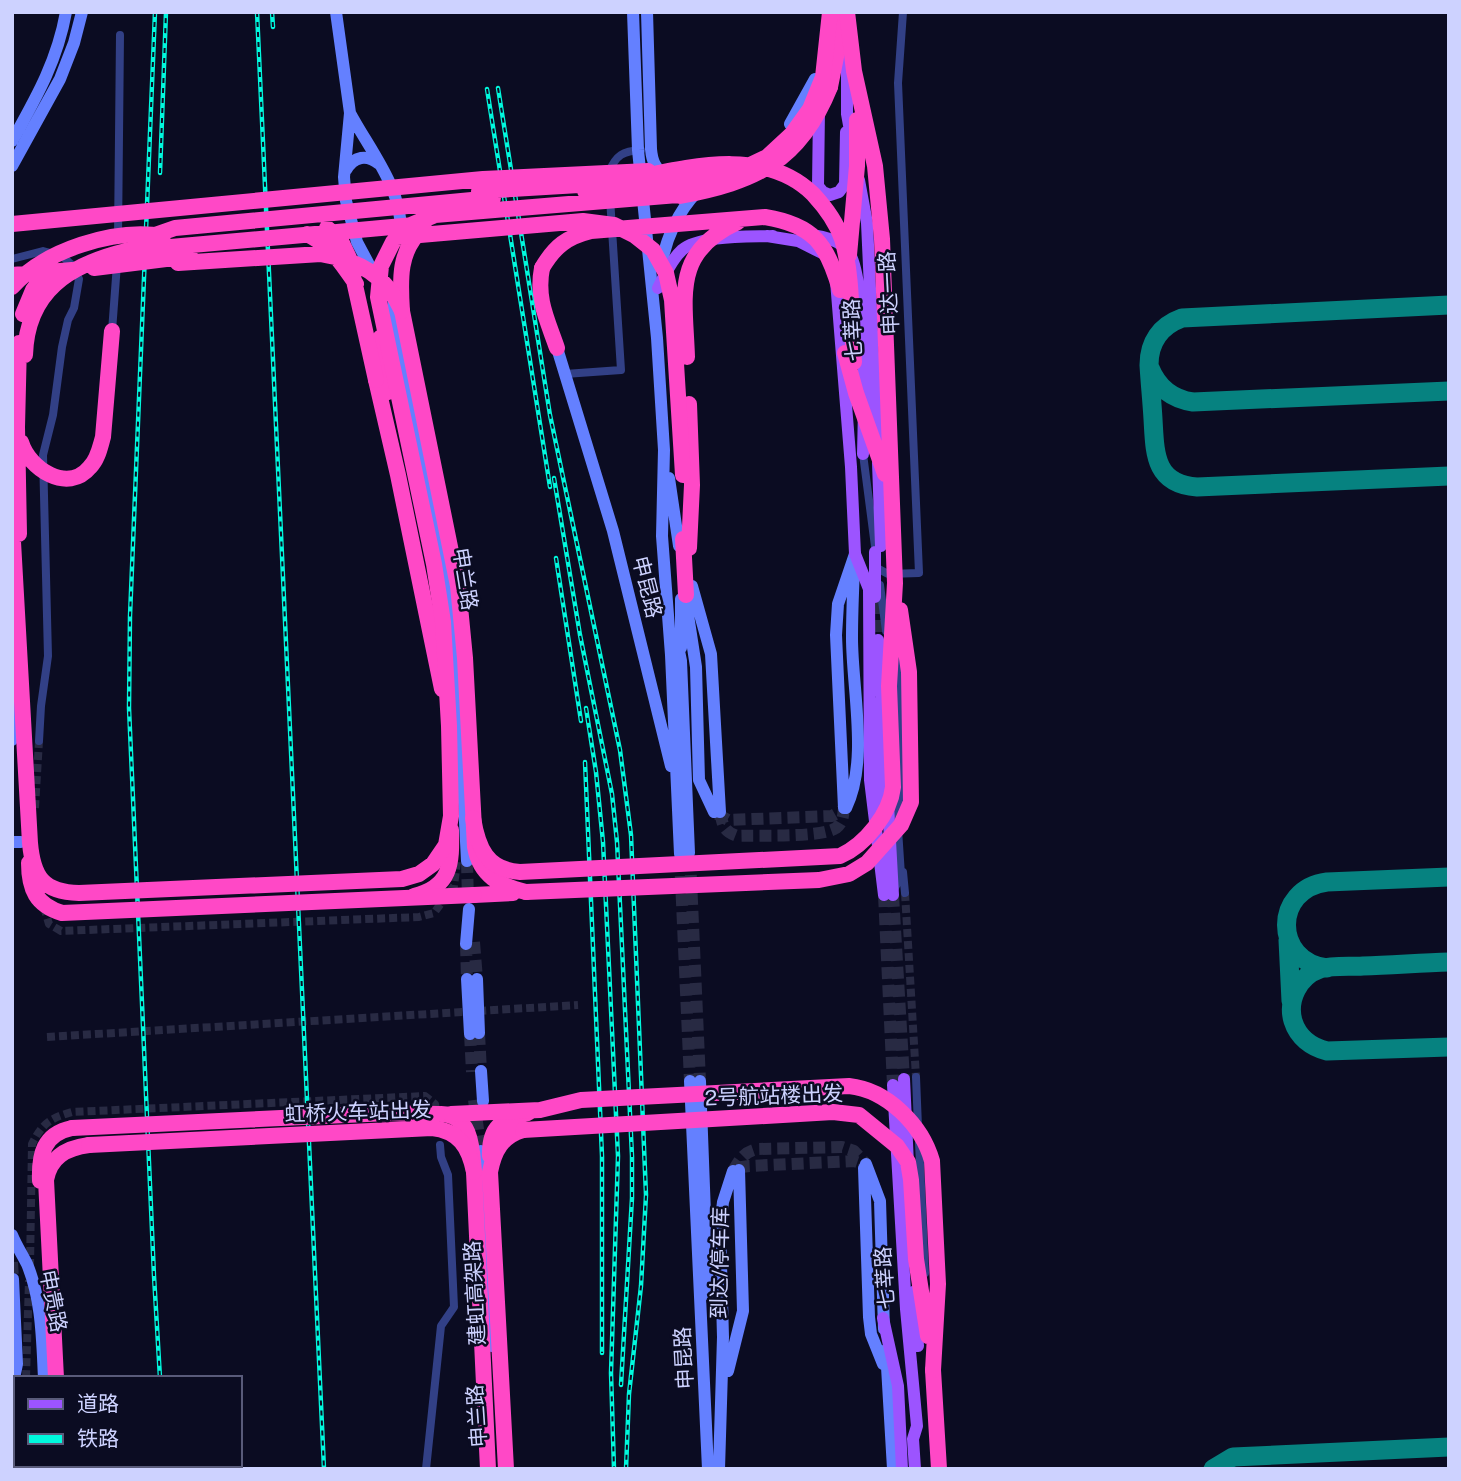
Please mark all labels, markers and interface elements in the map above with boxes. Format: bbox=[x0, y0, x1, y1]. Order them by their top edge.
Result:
street label: 申达一路 bbox=[874, 250, 903, 336]
street label: 七莘路 bbox=[838, 298, 867, 362]
street label: 申兰路 bbox=[448, 546, 483, 612]
street label: 申昆路 bbox=[628, 553, 667, 620]
street label: 2号航站楼出发 bbox=[704, 1081, 844, 1110]
street label: 虹桥火车站出发 bbox=[284, 1096, 432, 1127]
street label: 到达/停车库 bbox=[706, 1207, 733, 1319]
street label: 建虹高架路 bbox=[459, 1240, 490, 1346]
street label: 七莘路 bbox=[870, 1246, 899, 1310]
street label: 申贵路 bbox=[35, 1268, 72, 1334]
street label: 申昆路 bbox=[669, 1326, 698, 1390]
legend bbox=[14, 1376, 242, 1467]
street label: 申兰路 bbox=[462, 1384, 491, 1448]
text: 道路 bbox=[77, 1391, 119, 1416]
text: 铁路 bbox=[77, 1426, 119, 1451]

